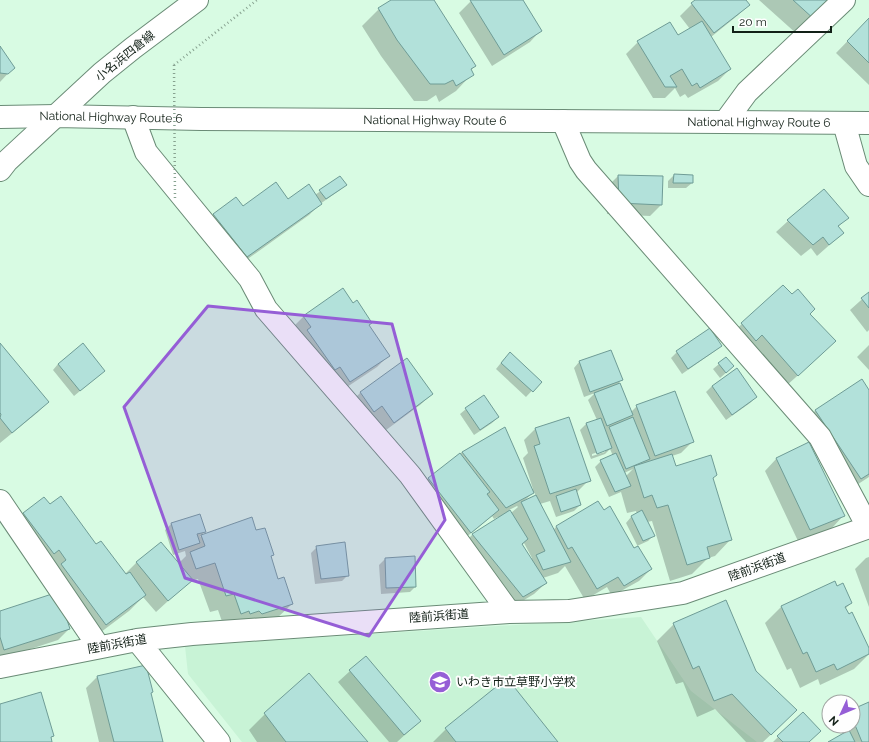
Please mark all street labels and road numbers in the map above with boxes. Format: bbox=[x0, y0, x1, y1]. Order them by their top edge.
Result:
street label: 小名浜四倉線 bbox=[93, 28, 157, 84]
street label: National Highway Route 6 bbox=[39, 109, 183, 126]
street label: National Highway Route 6 bbox=[363, 113, 507, 128]
street label: National Highway Route 6 bbox=[687, 115, 831, 130]
street label: 陸前浜街道 bbox=[726, 550, 788, 584]
street label: 陸前浜街道 bbox=[409, 607, 469, 625]
street label: 陸前浜街道 bbox=[86, 632, 148, 656]

